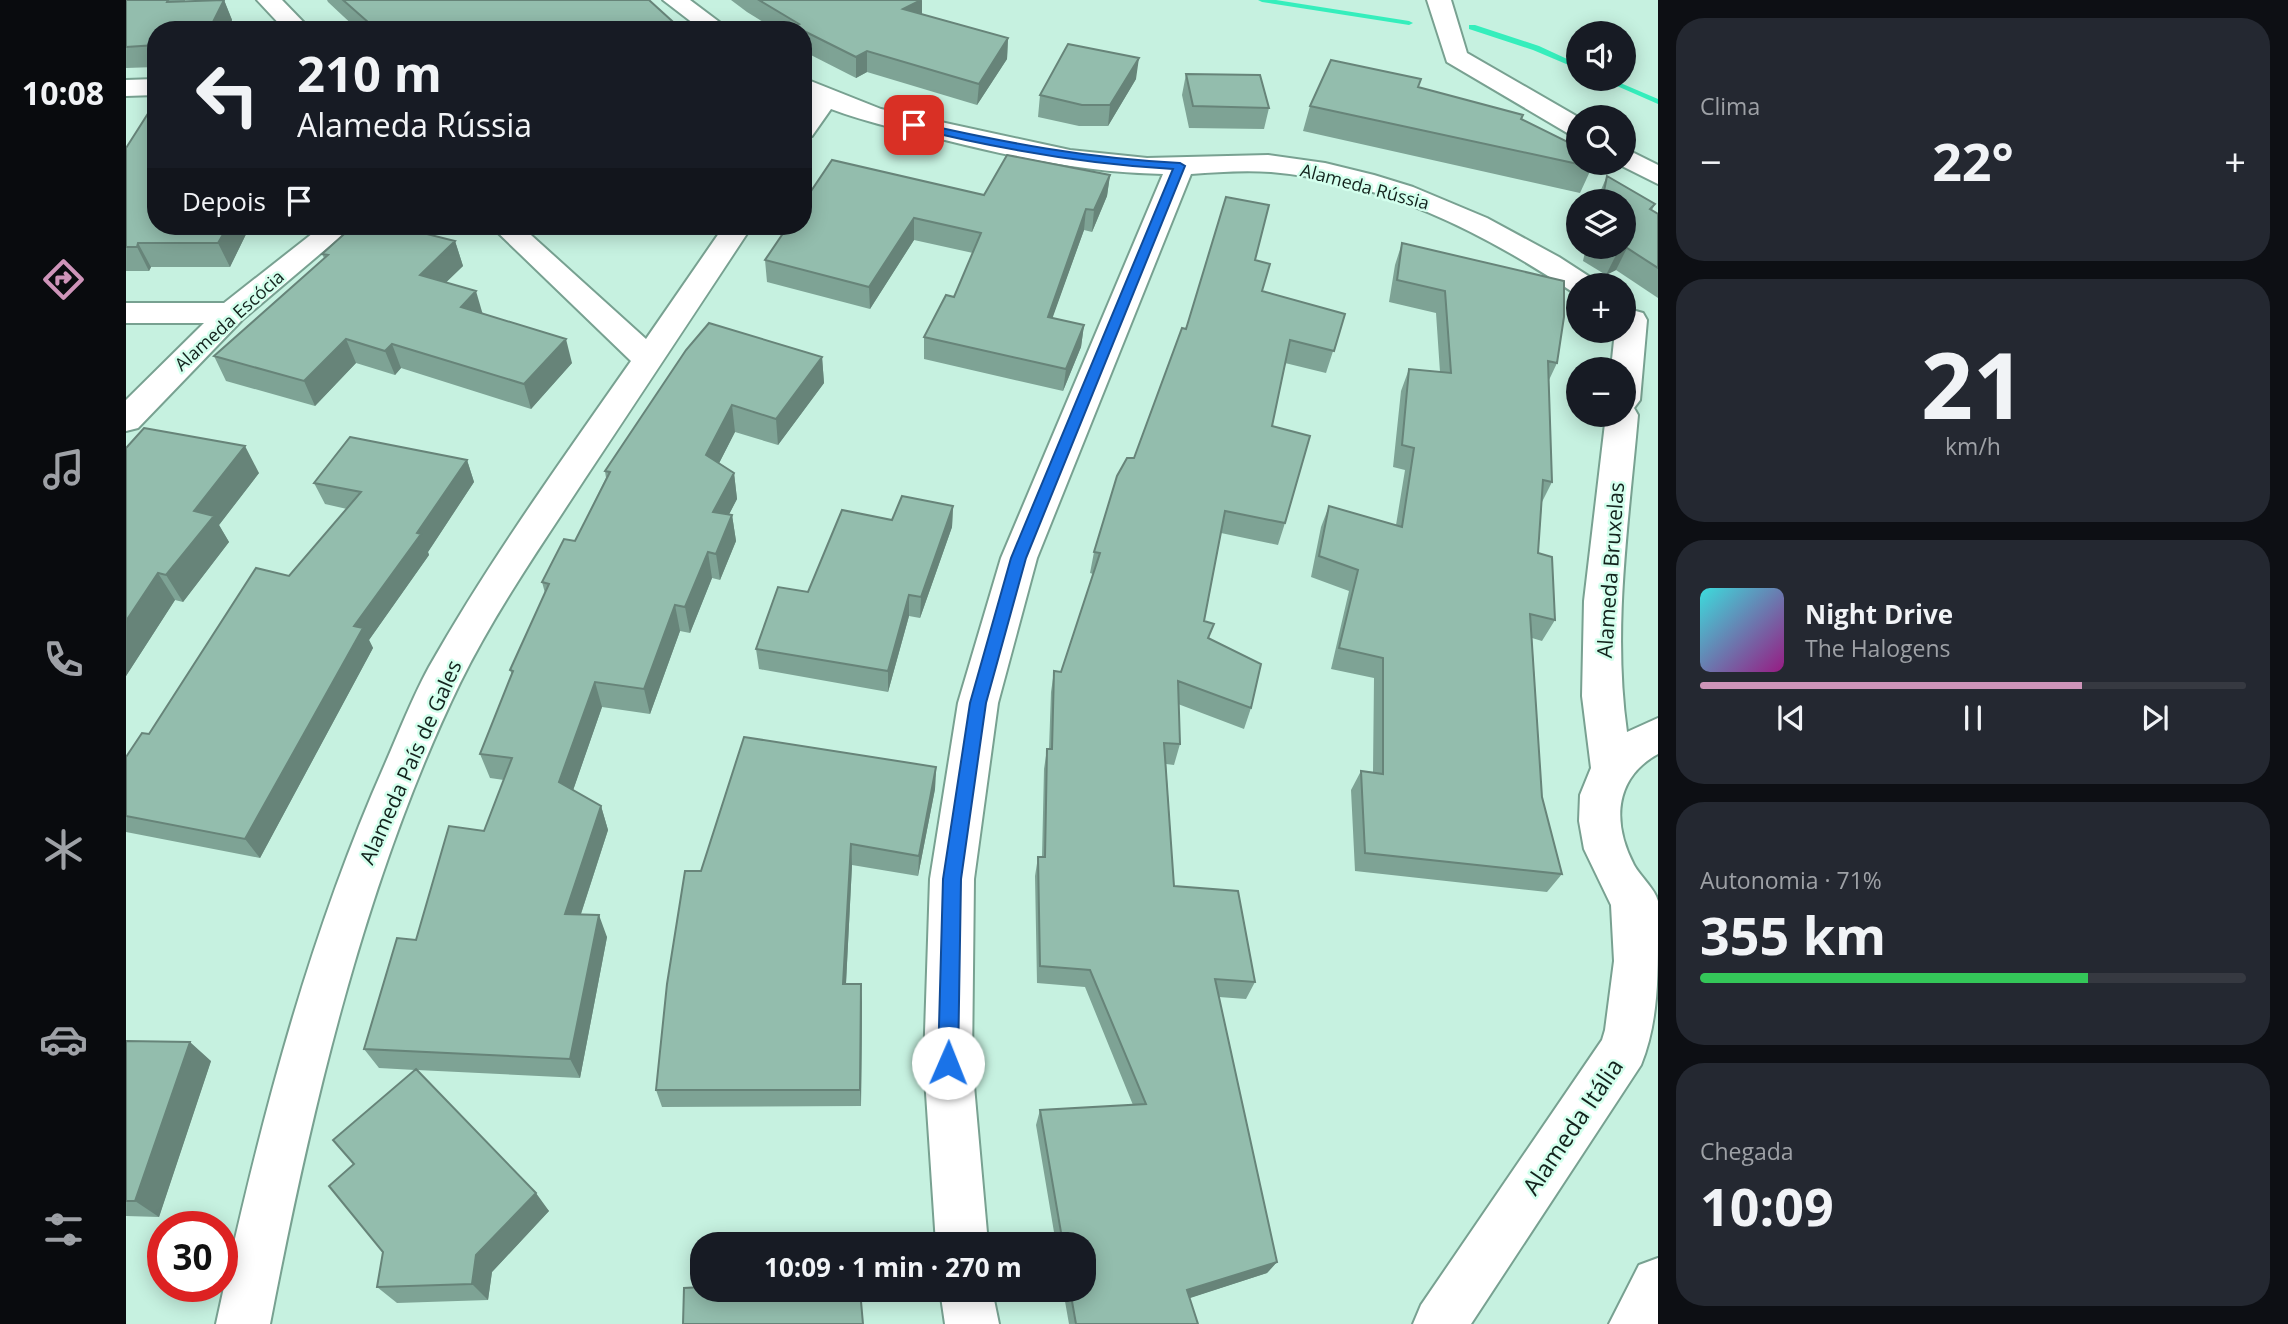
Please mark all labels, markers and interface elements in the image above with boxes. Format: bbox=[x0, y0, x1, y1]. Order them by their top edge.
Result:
map controls bbox=[1566, 21, 1636, 427]
button: sound bbox=[1566, 21, 1636, 91]
text: 210 m bbox=[297, 40, 442, 106]
icon: left bbox=[182, 49, 273, 140]
text: 10:08 bbox=[22, 71, 104, 114]
text: Clima bbox=[1700, 90, 1760, 122]
pin bbox=[884, 95, 944, 155]
text: Alameda Rússia bbox=[297, 103, 532, 146]
button: search bbox=[1566, 105, 1636, 175]
icon: arrive bbox=[895, 106, 933, 144]
text: 22° bbox=[1932, 125, 2014, 196]
text: − bbox=[1700, 135, 1722, 187]
text: + bbox=[2224, 135, 2246, 187]
street label: Alameda Rússia bbox=[1298, 157, 1432, 215]
icon: arrive bbox=[280, 182, 318, 220]
text: Depois bbox=[182, 183, 266, 219]
button: layers bbox=[1566, 189, 1636, 259]
icon: directions bbox=[39, 255, 88, 304]
street label: Alameda Escócia bbox=[169, 264, 289, 376]
button: + bbox=[1566, 273, 1636, 343]
text: 21 bbox=[1921, 322, 2025, 446]
button: − bbox=[1566, 357, 1636, 427]
text: km/h bbox=[1945, 430, 2001, 462]
icon: music bbox=[39, 445, 88, 494]
street label: Alameda Bruxelas bbox=[1590, 481, 1630, 659]
text: Night Drive bbox=[1805, 596, 1953, 632]
text: The Halogens bbox=[1805, 632, 1951, 664]
icon: phone bbox=[39, 635, 88, 684]
street label: Alameda País de Gales bbox=[352, 656, 468, 868]
icon: previous bbox=[1772, 699, 1810, 737]
icon: pause bbox=[1954, 699, 1992, 737]
icon: next bbox=[2136, 699, 2174, 737]
icon: climate bbox=[39, 825, 88, 874]
text: Autonomia · 71% bbox=[1700, 864, 1882, 896]
text: 355 km bbox=[1700, 899, 1886, 970]
icon: car bbox=[39, 1015, 88, 1064]
position arrow bbox=[911, 1026, 985, 1100]
street label: Alameda Itália bbox=[1514, 1051, 1630, 1201]
text: Chegada bbox=[1700, 1135, 1794, 1167]
text: 10:09 bbox=[1700, 1170, 1834, 1241]
icon: filters bbox=[39, 1205, 88, 1254]
speed limit sign: 30 bbox=[147, 1211, 238, 1302]
text: 10:09 · 1 min · 270 m bbox=[764, 1249, 1022, 1285]

